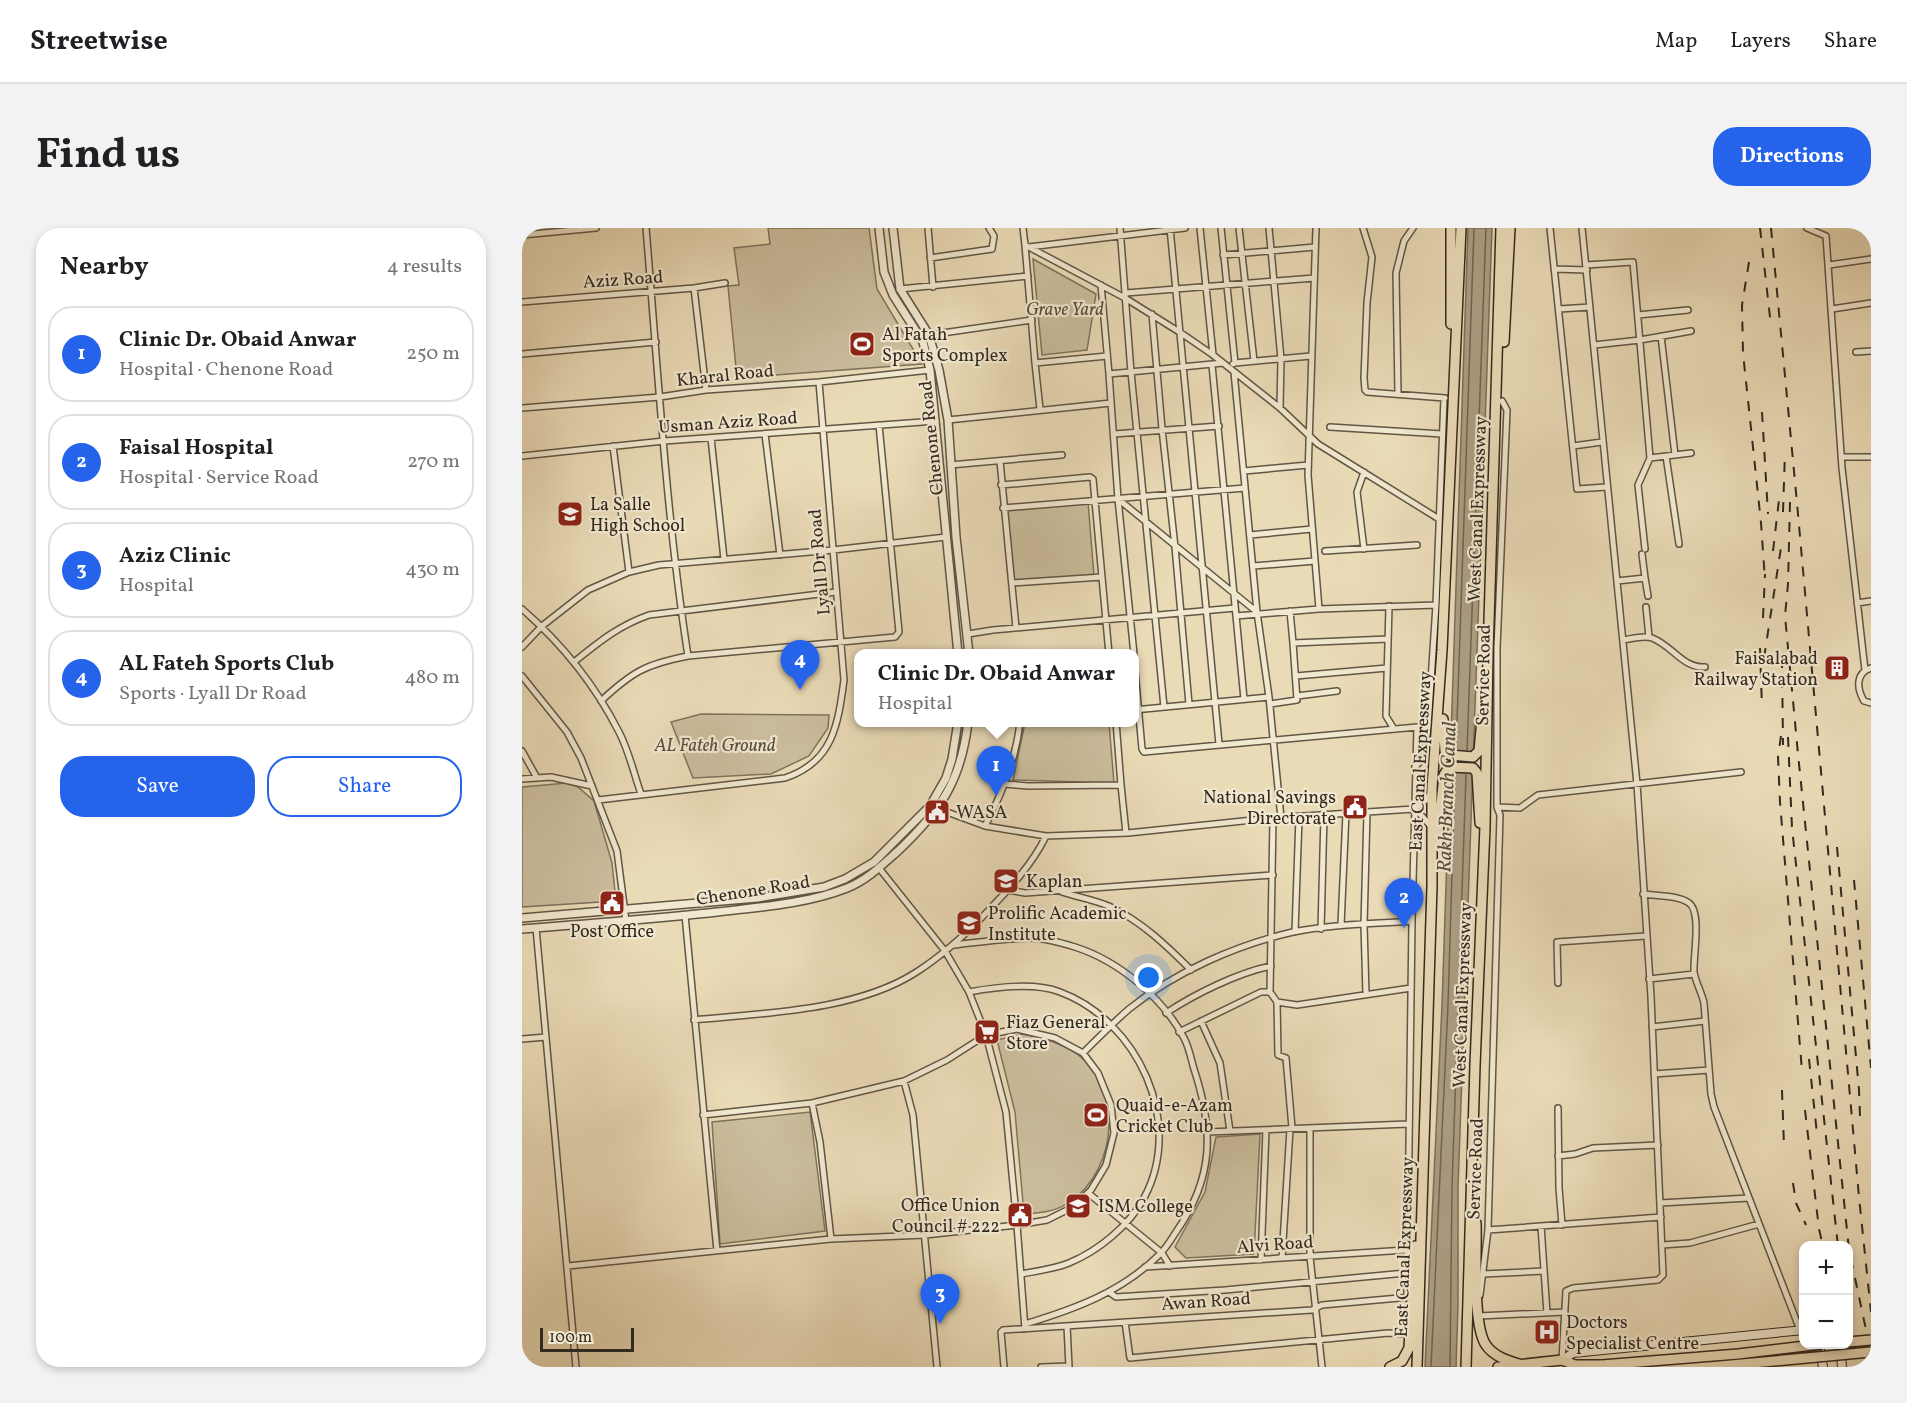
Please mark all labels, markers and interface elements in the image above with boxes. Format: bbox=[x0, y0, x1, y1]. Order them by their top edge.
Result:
text: Streetwise bbox=[30, 22, 168, 61]
text: Map bbox=[1655, 27, 1697, 56]
text: Layers bbox=[1730, 27, 1791, 56]
text: Share bbox=[1824, 27, 1877, 56]
text: Find us bbox=[36, 127, 180, 186]
button: Directions bbox=[1713, 127, 1871, 186]
text: Nearby bbox=[60, 249, 149, 285]
text: 4 results bbox=[387, 253, 462, 281]
street label: Aziz Road bbox=[582, 265, 664, 296]
park label: Grave Yard bbox=[1026, 298, 1104, 323]
place label: Al Fatah Sports Complex bbox=[882, 323, 1008, 369]
text: Clinic Dr. Obaid Anwar bbox=[119, 325, 357, 356]
sports icon: Al Fatah Sports Complex bbox=[847, 329, 877, 359]
text: 1 bbox=[77, 340, 86, 368]
text: 250 m bbox=[406, 340, 460, 368]
text: Hospital · Chenone Road bbox=[119, 356, 333, 384]
street label: Kharal Road bbox=[675, 359, 775, 394]
street label: Chenone Road bbox=[914, 379, 951, 496]
street label: Usman Aziz Road bbox=[658, 406, 799, 441]
street label: West Canal Expressway bbox=[1463, 415, 1494, 602]
text: Faisal Hospital bbox=[119, 433, 274, 464]
text: 2 bbox=[76, 448, 87, 476]
text: 270 m bbox=[407, 448, 460, 476]
text: Hospital · Service Road bbox=[119, 464, 319, 492]
place label: La Salle High School bbox=[590, 493, 685, 539]
school or university icon: La Salle High School bbox=[555, 499, 585, 529]
street label: Lyall Dr Road bbox=[803, 508, 838, 616]
text: Aziz Clinic bbox=[119, 541, 231, 572]
text: 3 bbox=[76, 556, 87, 584]
text: 430 m bbox=[405, 556, 460, 584]
text: Hospital bbox=[119, 572, 194, 600]
street label: Service Road bbox=[1471, 624, 1498, 726]
pin: 4 bbox=[780, 640, 820, 690]
place label: Faisalabad Railway Station bbox=[1694, 647, 1818, 693]
text: AL Fateh Sports Club bbox=[119, 649, 334, 680]
popup bbox=[854, 649, 1139, 727]
building icon: Faisalabad Railway Station bbox=[1822, 653, 1852, 683]
text: Clinic Dr. Obaid Anwar bbox=[878, 659, 1115, 690]
text: 4 bbox=[75, 664, 88, 692]
text: 480 m bbox=[405, 664, 460, 692]
street label: East Canal Expressway bbox=[1404, 670, 1439, 852]
text: Sports · Lyall Dr Road bbox=[119, 680, 307, 708]
text: Hospital bbox=[878, 690, 952, 718]
water label: Rakh Branch Canal bbox=[1431, 721, 1465, 873]
park label: AL Fateh Ground bbox=[653, 734, 776, 759]
pin: 1 bbox=[976, 746, 1016, 796]
button: Save bbox=[60, 756, 255, 817]
button: Share bbox=[267, 756, 462, 817]
place label: National Savings Directorate bbox=[1203, 786, 1336, 832]
public building icon: National Savings Directorate bbox=[1340, 792, 1370, 822]
public building icon: WASA bbox=[922, 797, 952, 827]
place label: WASA bbox=[956, 801, 1008, 826]
school or university icon: Kaplan bbox=[991, 866, 1021, 896]
street label: Chenone Road bbox=[695, 870, 812, 913]
place label: Kaplan bbox=[1026, 870, 1083, 895]
pin: 2 bbox=[1384, 878, 1424, 928]
public building icon: Post Office bbox=[597, 888, 627, 918]
street label: West Canal Expressway bbox=[1448, 901, 1479, 1088]
place label: Prolific Academic Institute bbox=[988, 902, 1127, 948]
school or university icon: Prolific Academic Institute bbox=[954, 908, 984, 938]
place label: Post Office bbox=[570, 920, 654, 945]
your location bbox=[1134, 963, 1163, 992]
place label: Fiaz General Store bbox=[1006, 1011, 1105, 1057]
supermarket icon: Fiaz General Store bbox=[972, 1017, 1002, 1047]
place label: Quaid-e-Azam Cricket Club bbox=[1116, 1094, 1233, 1140]
sports icon: Quaid-e-Azam Cricket Club bbox=[1081, 1100, 1111, 1130]
street label: Service Road bbox=[1462, 1118, 1491, 1220]
street label: East Canal Expressway bbox=[1390, 1156, 1421, 1338]
school or university icon: ISM College bbox=[1063, 1191, 1093, 1221]
place label: Office Union Council # 222 bbox=[892, 1194, 1000, 1240]
place label: ISM College bbox=[1098, 1195, 1193, 1220]
public building icon: Office Union Council # 222 bbox=[1005, 1200, 1035, 1230]
street label: Alvi Road bbox=[1236, 1230, 1314, 1261]
map controls bbox=[1799, 1241, 1853, 1349]
button: + bbox=[1799, 1241, 1853, 1295]
pin: 3 bbox=[920, 1274, 960, 1324]
street label: Awan Road bbox=[1161, 1287, 1252, 1318]
button: − bbox=[1799, 1295, 1853, 1349]
place label: Doctors Specialist Centre bbox=[1566, 1311, 1699, 1357]
hospital icon: Doctors Specialist Centre bbox=[1532, 1317, 1562, 1347]
scale bar bbox=[540, 1325, 634, 1352]
text: 100 m bbox=[549, 1327, 592, 1349]

